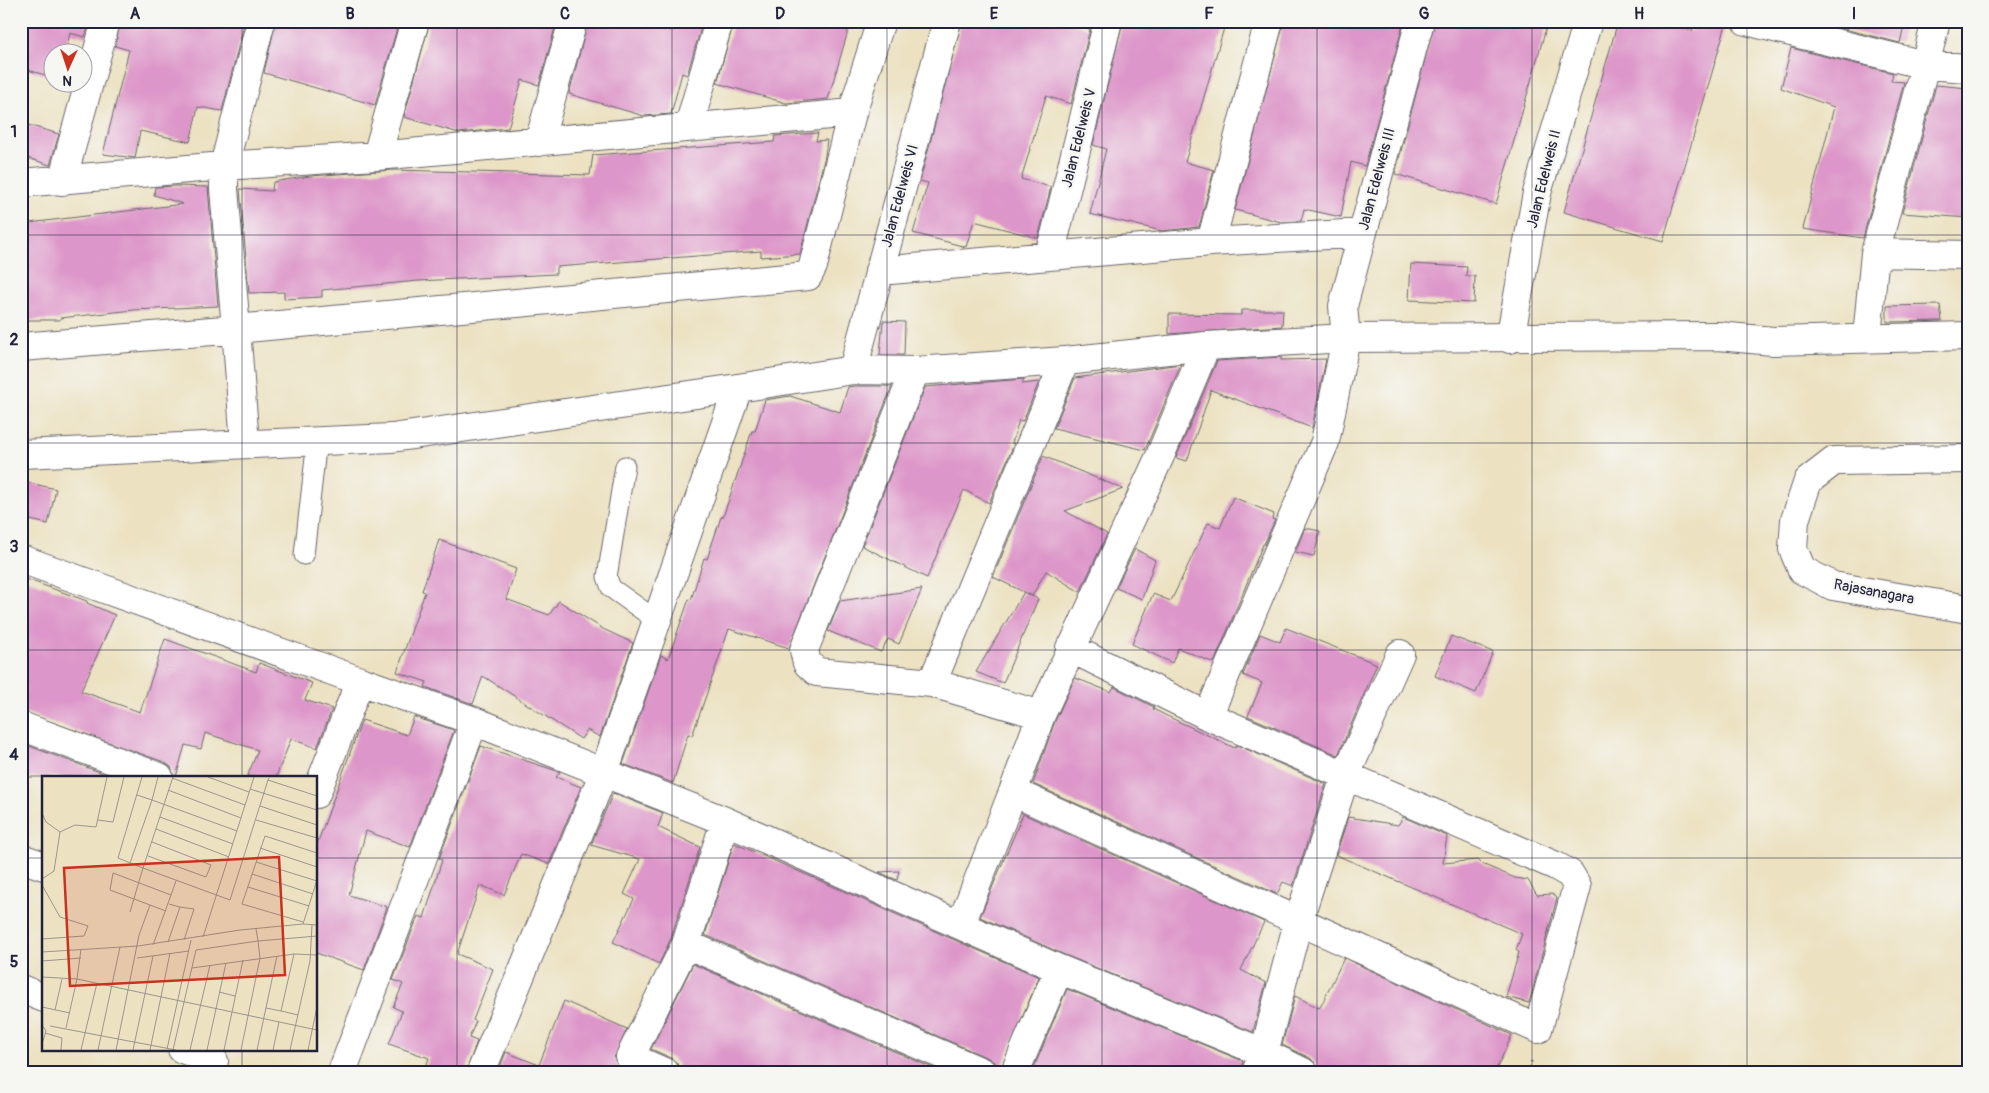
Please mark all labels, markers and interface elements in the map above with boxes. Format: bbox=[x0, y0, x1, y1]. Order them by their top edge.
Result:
text: A bbox=[130, 4, 141, 24]
text: B bbox=[345, 4, 355, 24]
text: C bbox=[560, 4, 570, 24]
text: D bbox=[775, 4, 785, 24]
text: E bbox=[990, 4, 999, 24]
text: F bbox=[1204, 4, 1214, 24]
text: G bbox=[1419, 4, 1430, 24]
text: H bbox=[1634, 4, 1644, 24]
text: I bbox=[1852, 4, 1856, 24]
north arrow bbox=[42, 42, 92, 92]
text: N bbox=[62, 72, 73, 89]
street label: Jalan Edelweis V bbox=[1058, 86, 1100, 189]
text: 1 bbox=[11, 122, 17, 142]
street label: Jalan Edelweis III bbox=[1354, 126, 1400, 232]
street label: Jalan Edelweis II bbox=[1523, 128, 1565, 230]
street label: Jalan Edelweis VI bbox=[877, 143, 923, 249]
text: 2 bbox=[10, 330, 19, 350]
text: 3 bbox=[10, 537, 19, 557]
street label: Rajasanagara bbox=[1832, 575, 1916, 609]
text: 4 bbox=[9, 745, 19, 765]
inset map bbox=[42, 776, 318, 1050]
text: 5 bbox=[10, 952, 19, 972]

